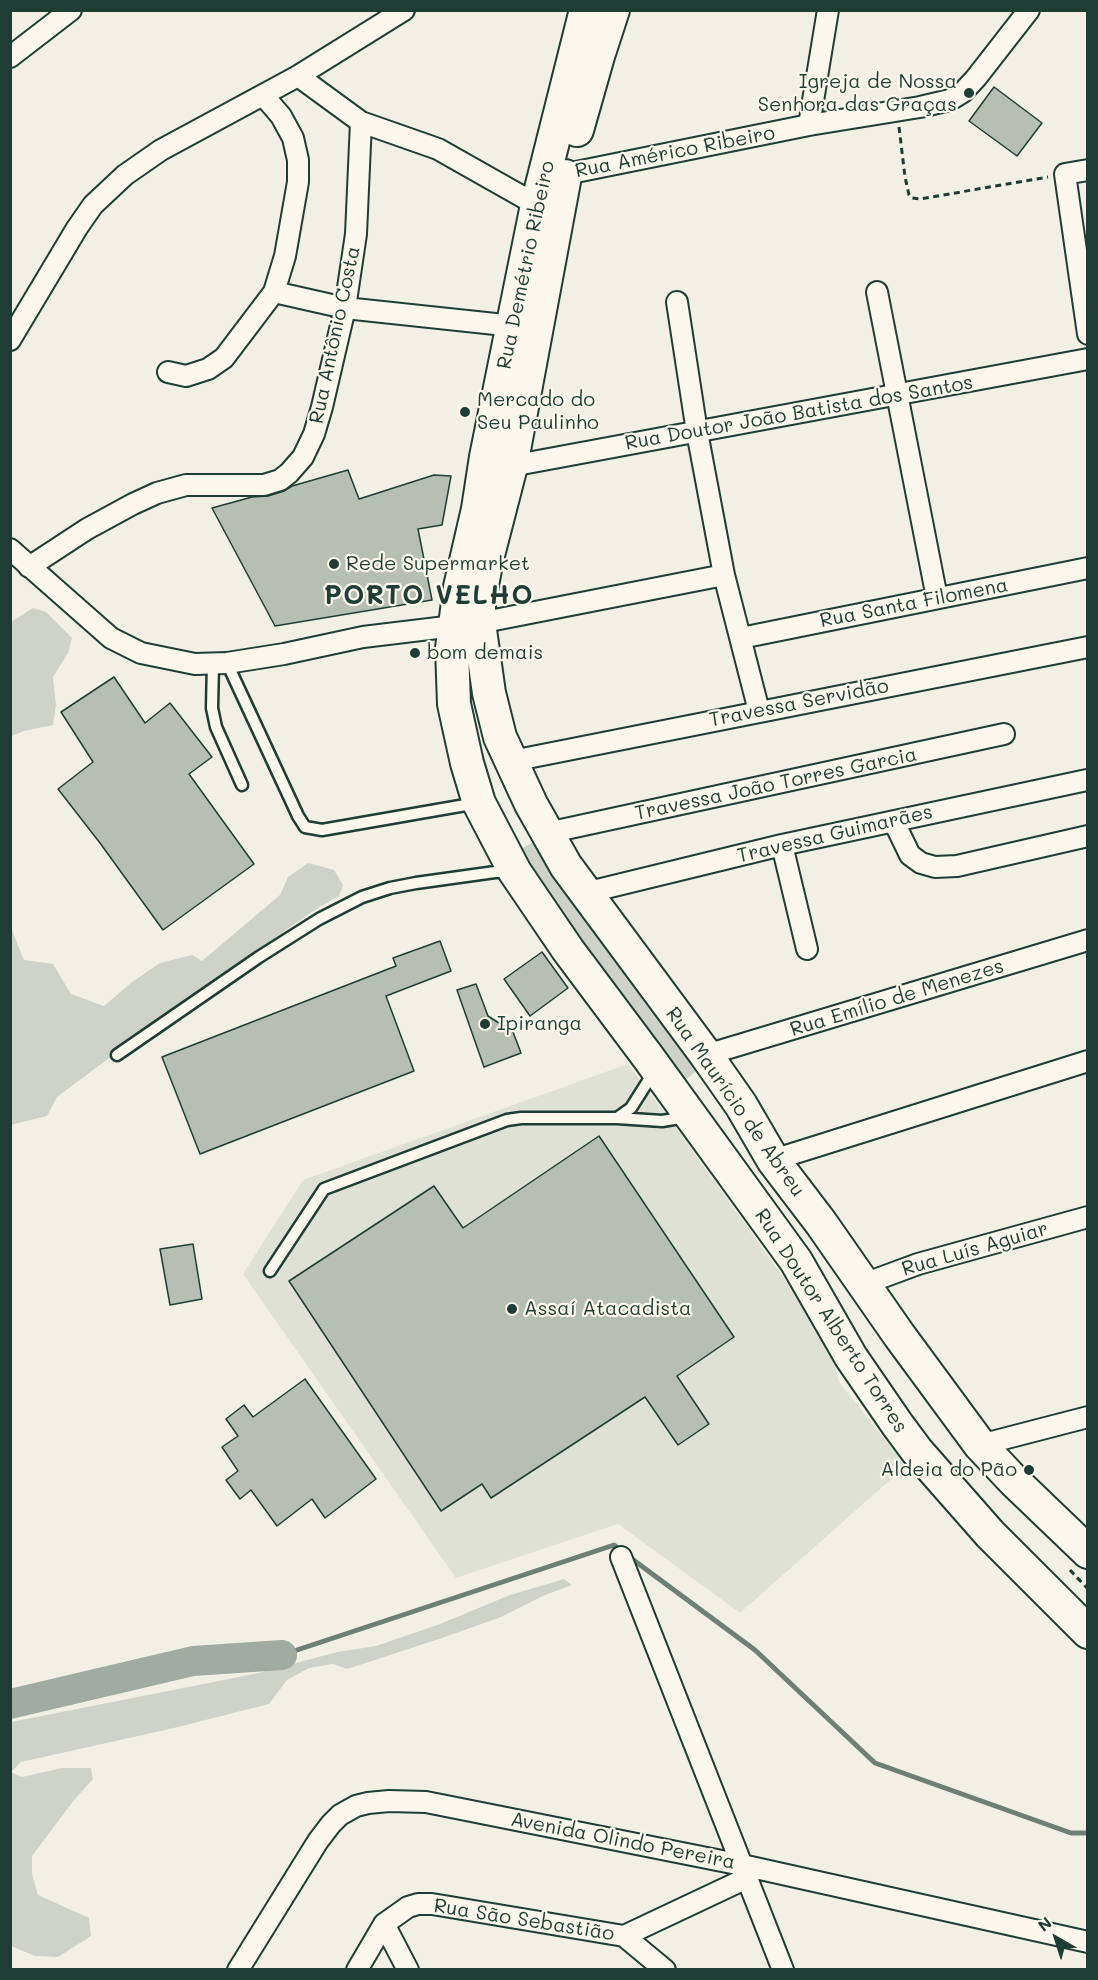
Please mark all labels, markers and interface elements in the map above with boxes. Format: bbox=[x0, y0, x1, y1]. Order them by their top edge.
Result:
place label: Igreja de Nossa Senhora das Graças bbox=[758, 70, 957, 117]
marker: Igreja de Nossa Senhora das Graças bbox=[962, 86, 976, 100]
street label: Rua Américo Ribeiro bbox=[573, 121, 777, 183]
street label: Rua Demétrio Ribeiro bbox=[492, 159, 560, 371]
street label: Rua Antônio Costa bbox=[304, 244, 366, 426]
street label: Rua Doutor João Batista dos Santos bbox=[623, 371, 975, 455]
place label: Mercado do Seu Paulinho bbox=[477, 388, 599, 435]
marker: Mercado do Seu Paulinho bbox=[458, 405, 472, 419]
place label: Rede Supermarket bbox=[346, 552, 530, 576]
marker: Rede Supermarket bbox=[327, 557, 341, 571]
street label: Rua Santa Filomena bbox=[818, 573, 1010, 633]
district label: PORTO VELHO bbox=[324, 580, 534, 612]
place label: bom demais bbox=[427, 641, 543, 665]
marker: bom demais bbox=[408, 646, 422, 660]
street label: Travessa Servidão bbox=[707, 674, 891, 732]
street label: Travessa João Torres Garcia bbox=[633, 742, 919, 826]
street label: Travessa Guimarães bbox=[735, 800, 935, 868]
street label: Rua Emílio de Menezes bbox=[787, 954, 1007, 1042]
street label: Rua Maurício de Abreu bbox=[660, 1003, 810, 1201]
place label: Ipiranga bbox=[497, 1012, 582, 1036]
marker: Ipiranga bbox=[478, 1017, 492, 1031]
street label: Rua Doutor Alberto Torres bbox=[749, 1204, 913, 1438]
street label: Rua Luís Aguiar bbox=[899, 1217, 1051, 1281]
place label: Assaí Atacadista bbox=[524, 1297, 692, 1321]
marker: Assaí Atacadista bbox=[505, 1302, 519, 1316]
place label: Aldeia do Pão bbox=[881, 1458, 1017, 1482]
marker: Aldeia do Pão bbox=[1022, 1463, 1036, 1477]
street label: Avenida Olindo Pereira bbox=[509, 1807, 737, 1875]
street label: Rua São Sebastião bbox=[432, 1894, 616, 1946]
north arrow bbox=[1026, 1908, 1086, 1968]
text: N bbox=[1033, 1912, 1056, 1936]

